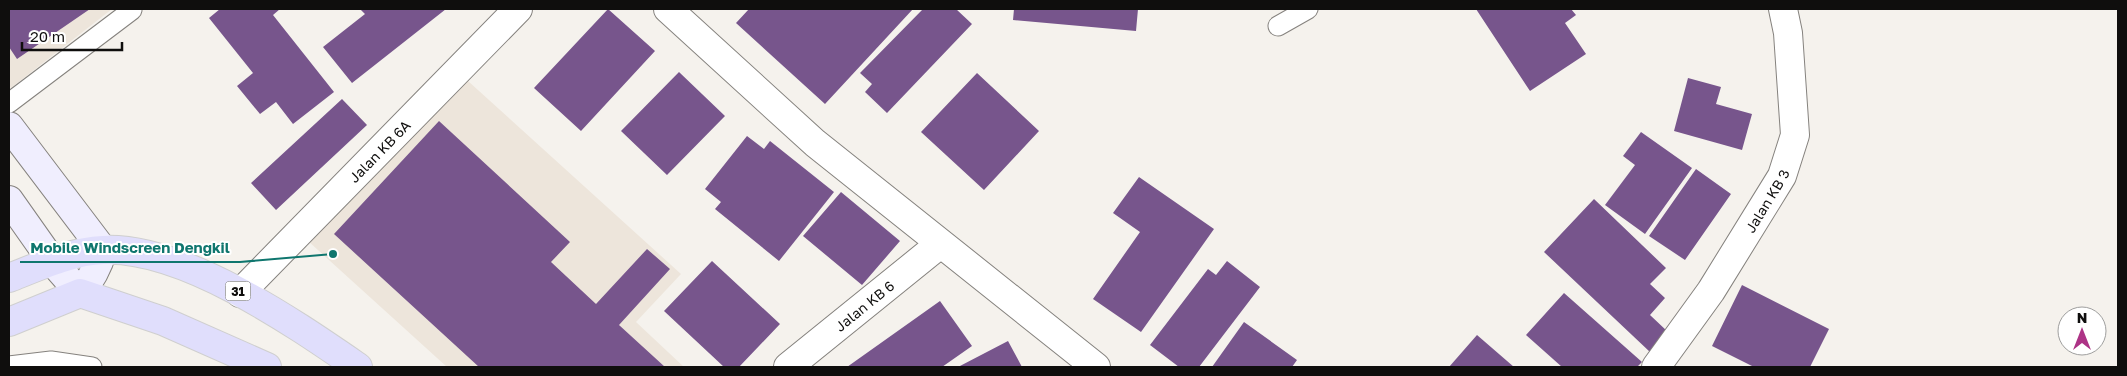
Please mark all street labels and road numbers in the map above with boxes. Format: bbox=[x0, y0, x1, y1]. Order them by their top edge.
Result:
street label: Jalan KB 6A bbox=[345, 116, 414, 186]
street label: Jalan KB 3 bbox=[1741, 167, 1792, 235]
street label: Jalan KB 6 bbox=[831, 276, 897, 334]
road number: 31 bbox=[226, 282, 250, 300]

